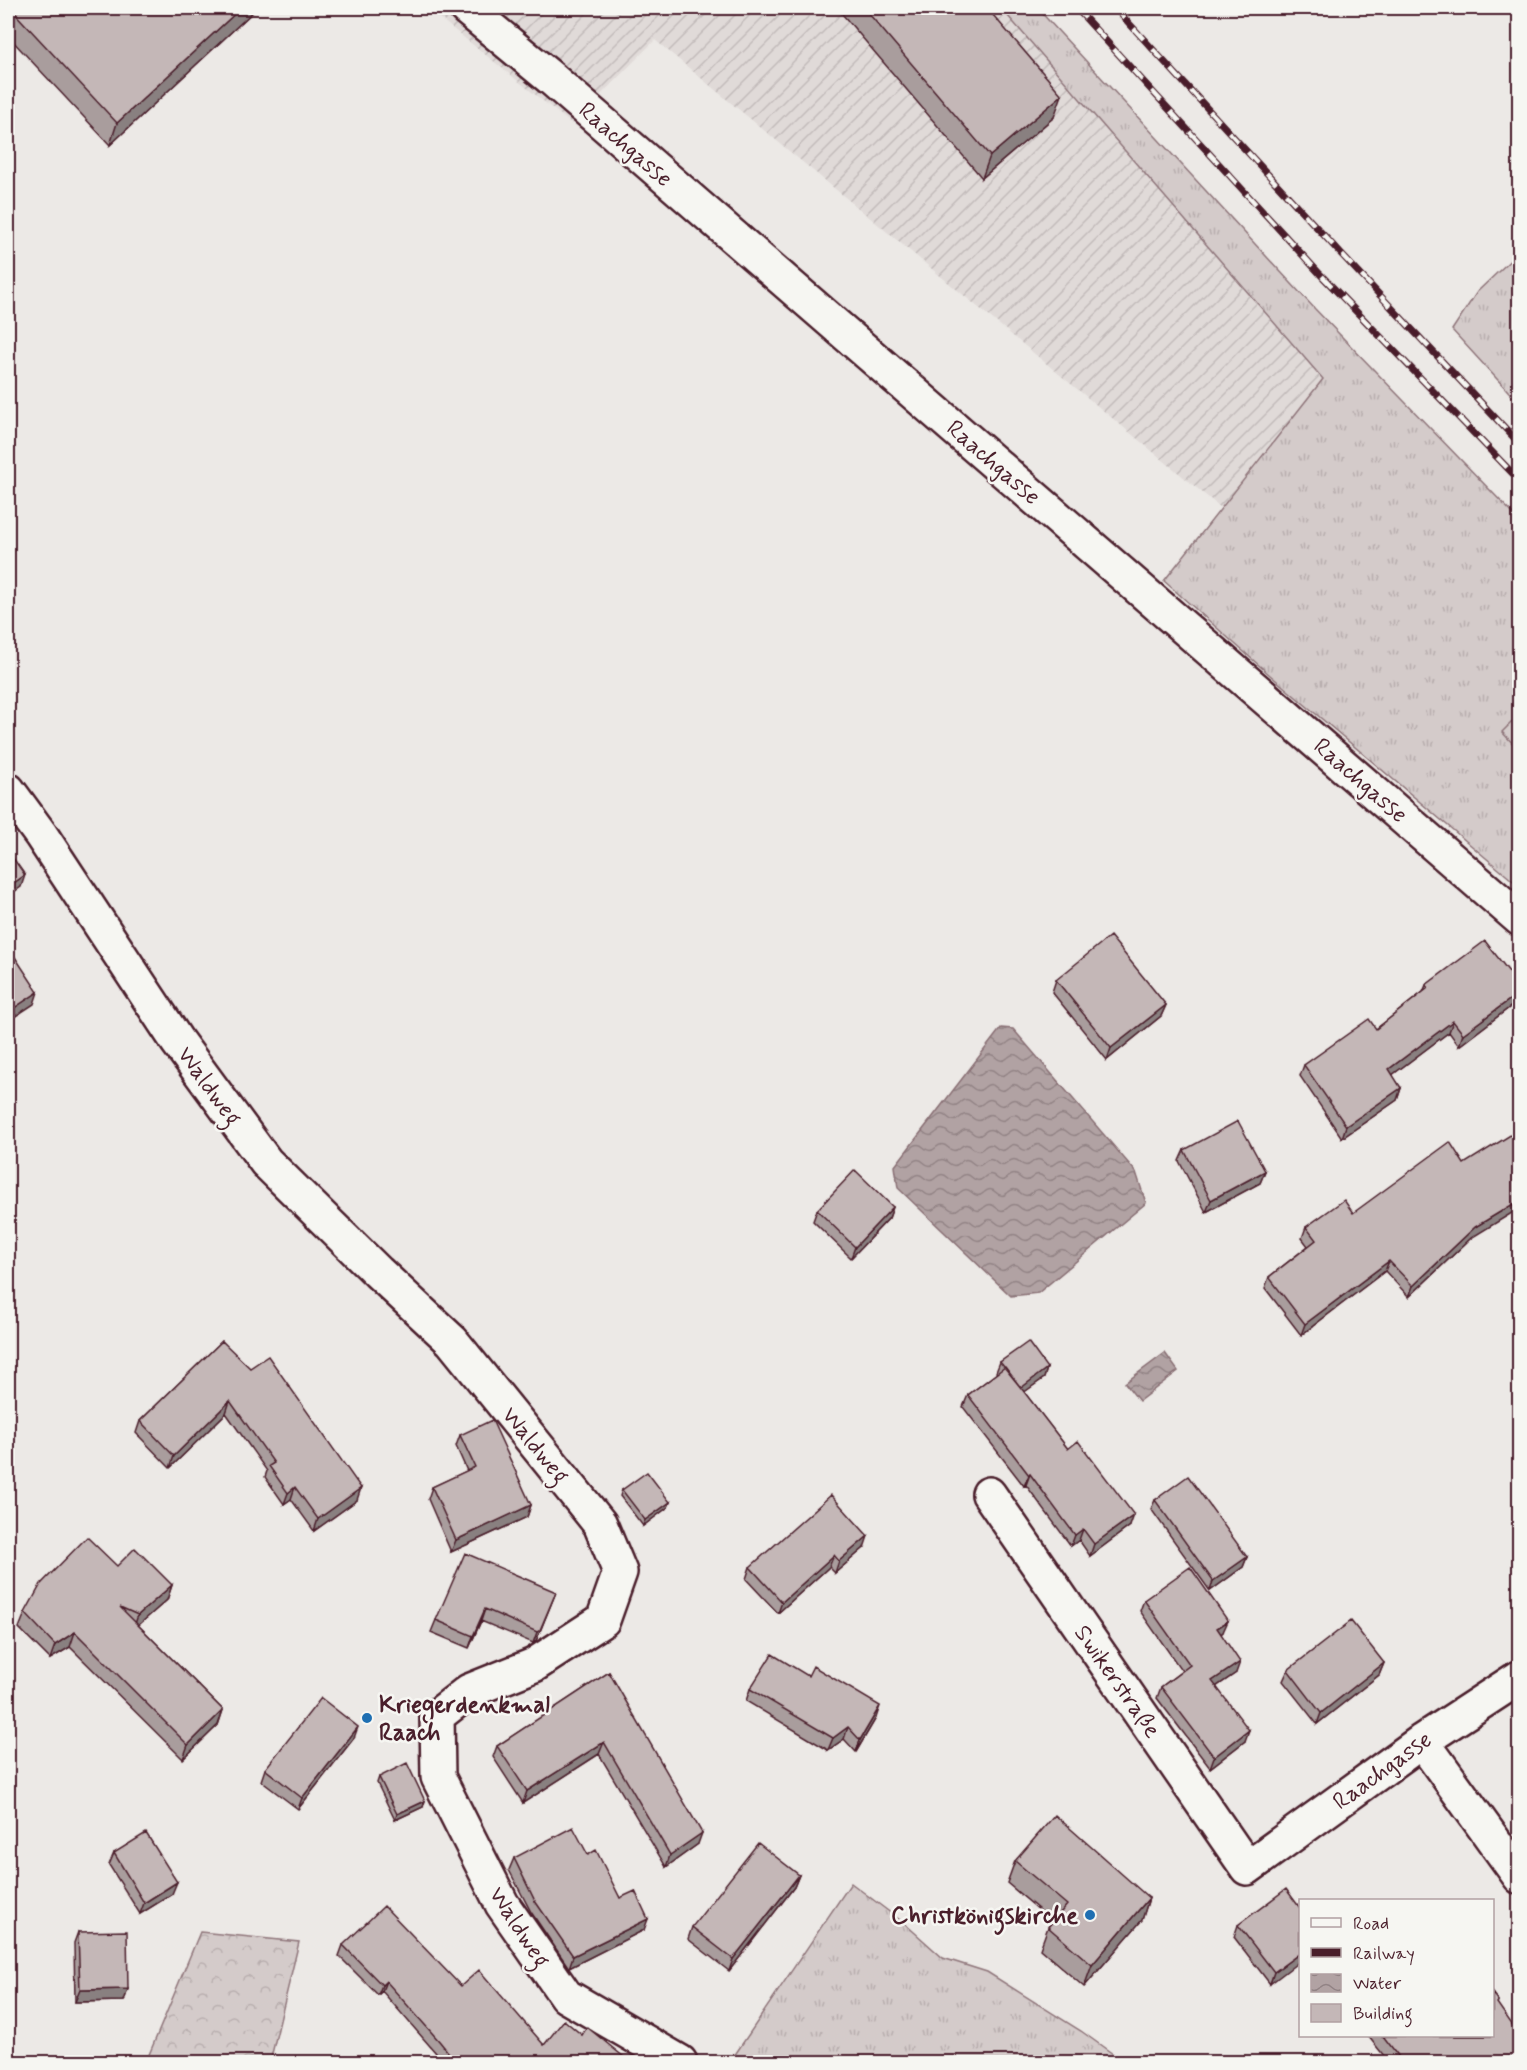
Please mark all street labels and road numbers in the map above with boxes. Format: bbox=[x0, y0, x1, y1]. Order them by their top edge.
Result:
street label: Raachgasse bbox=[571, 96, 679, 195]
street label: Raachgasse bbox=[939, 414, 1047, 513]
street label: Raachgasse bbox=[1306, 732, 1414, 831]
street label: Waldweg bbox=[167, 1041, 248, 1135]
street label: Waldweg bbox=[492, 1401, 576, 1493]
street label: Swikerstraße bbox=[1066, 1619, 1167, 1745]
street label: Raachgasse bbox=[1327, 1725, 1439, 1818]
street label: Waldweg bbox=[478, 1881, 557, 1976]

